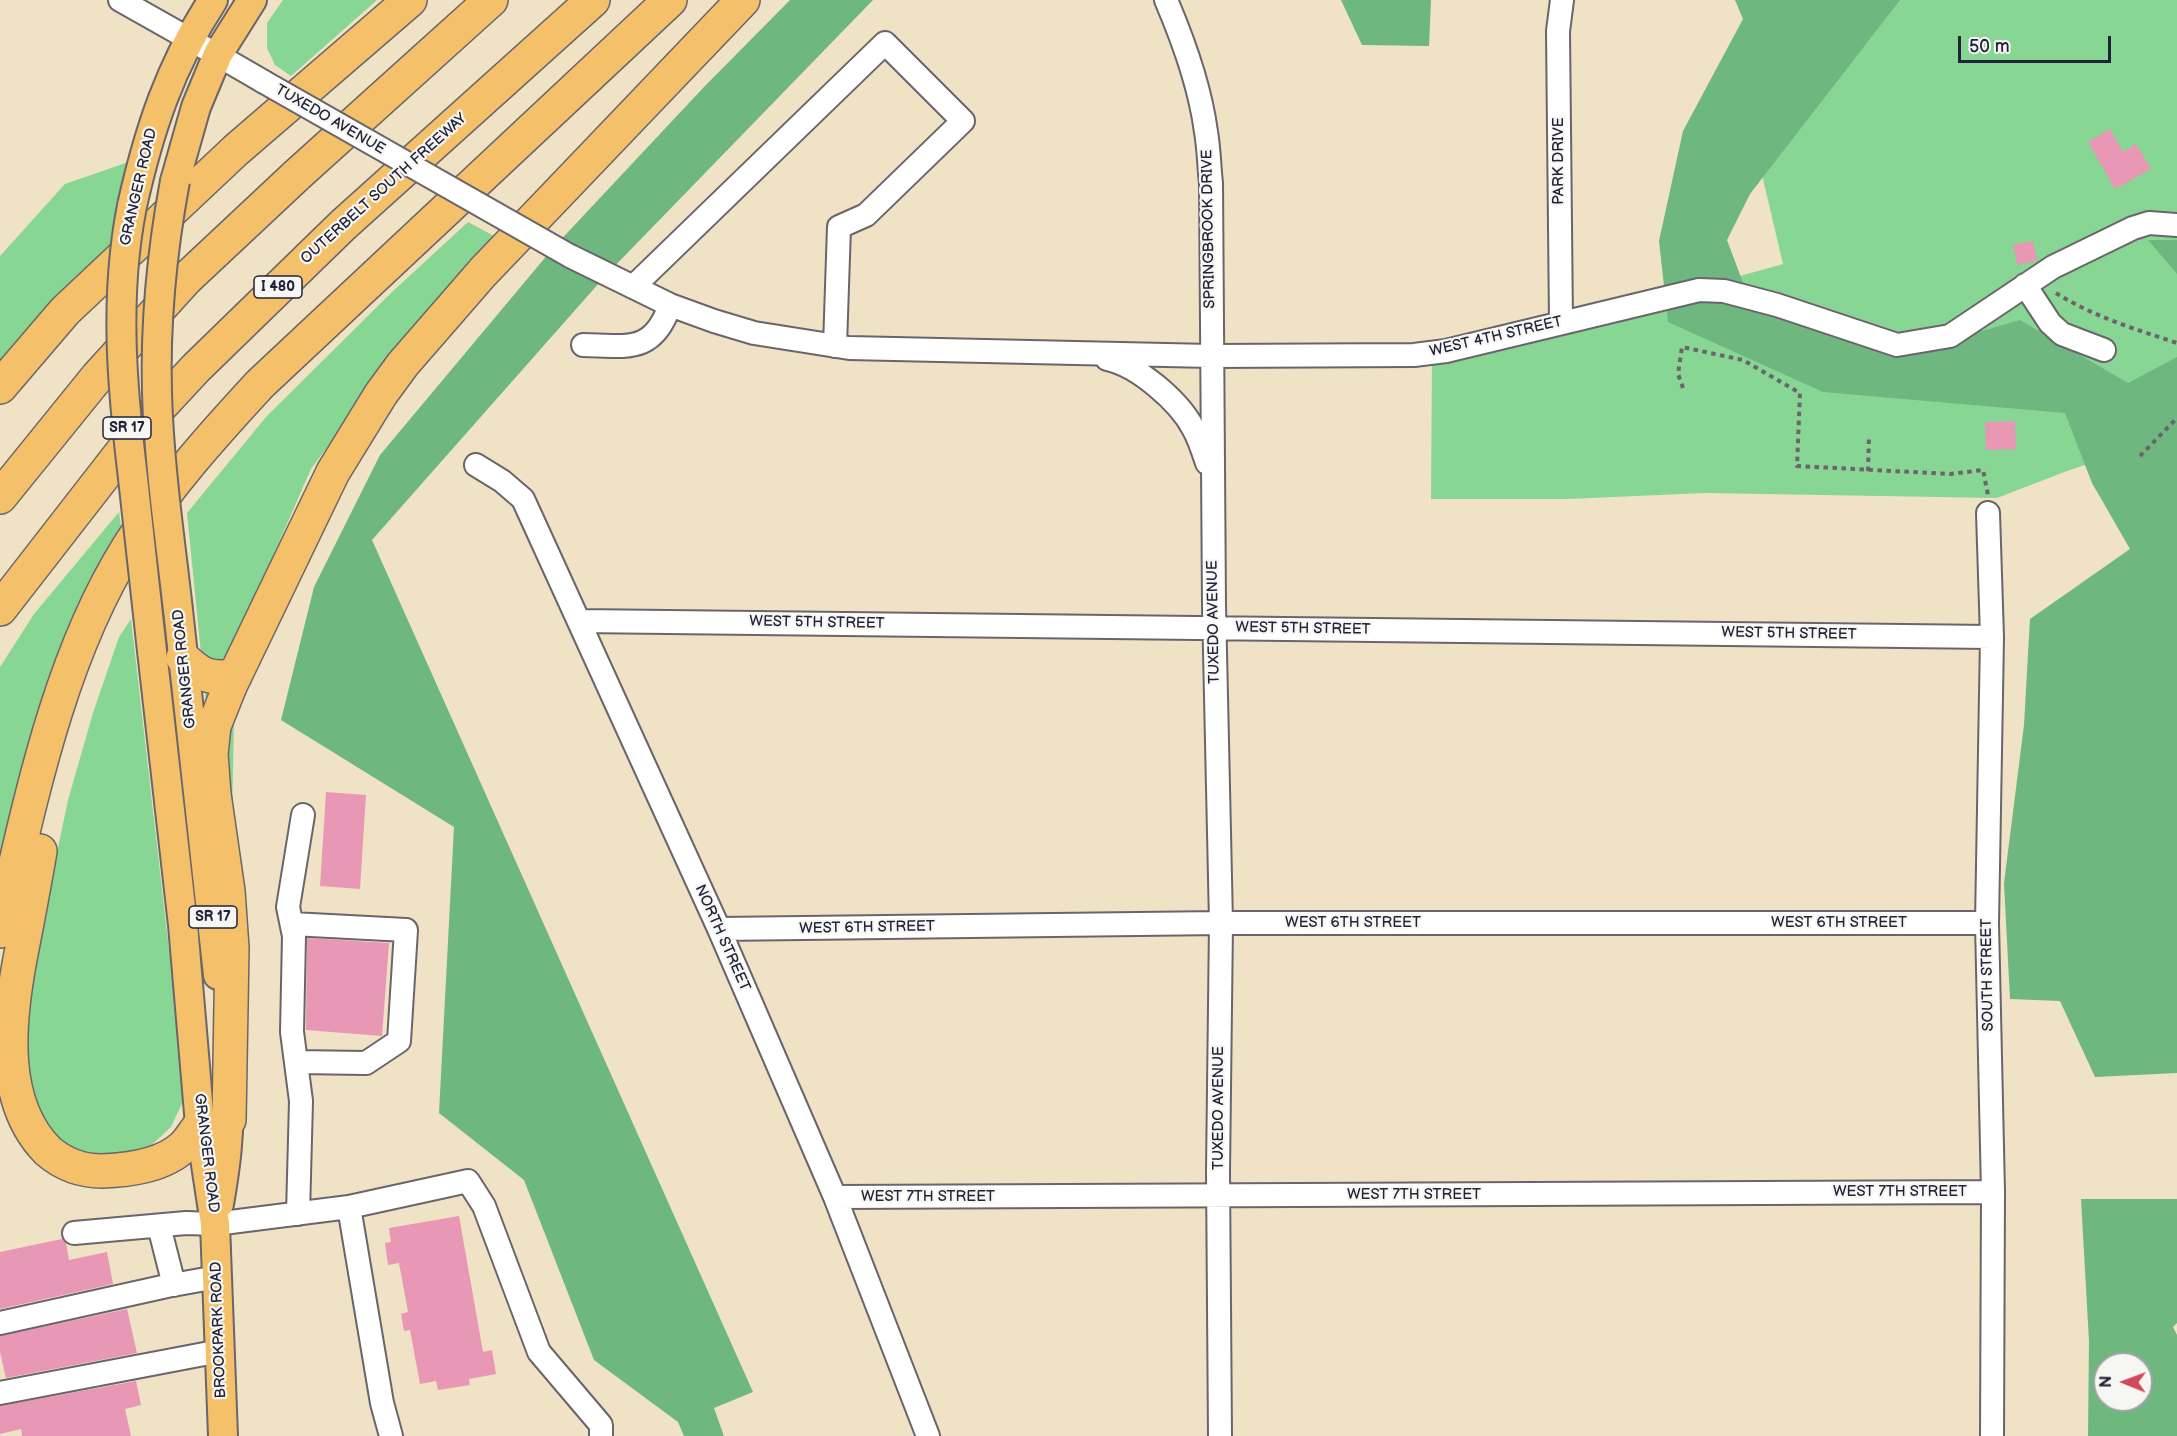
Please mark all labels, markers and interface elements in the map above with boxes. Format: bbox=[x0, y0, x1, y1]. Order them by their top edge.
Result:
scale bar bbox=[1961, 24, 2114, 62]
text: 50 m bbox=[1969, 36, 2010, 57]
street label: TUXEDO AVENUE bbox=[272, 81, 388, 159]
street label: OUTERBELT SOUTH FREEWAY bbox=[298, 110, 470, 268]
street label: PARK DRIVE bbox=[1550, 117, 1568, 205]
street label: GRANGER ROAD bbox=[117, 127, 161, 247]
street label: SPRINGBROOK DRIVE bbox=[1199, 149, 1219, 309]
road number: I 480 bbox=[254, 276, 302, 298]
street label: WEST 4TH STREET bbox=[1428, 313, 1564, 361]
road number: SR 17 bbox=[103, 417, 151, 439]
street label: TUXEDO AVENUE bbox=[1204, 560, 1224, 684]
street label: GRANGER ROAD bbox=[170, 608, 200, 730]
street label: WEST 5TH STREET bbox=[749, 613, 885, 633]
street label: WEST 5TH STREET bbox=[1235, 619, 1371, 639]
street label: WEST 5TH STREET bbox=[1721, 624, 1857, 644]
street label: NORTH STREET bbox=[690, 882, 754, 994]
road number: SR 17 bbox=[189, 906, 237, 928]
street label: WEST 6TH STREET bbox=[1285, 914, 1421, 932]
street label: WEST 6TH STREET bbox=[1771, 914, 1907, 932]
street label: WEST 6TH STREET bbox=[799, 918, 935, 938]
street label: SOUTH STREET bbox=[1978, 918, 1998, 1032]
street label: TUXEDO AVENUE bbox=[1210, 1046, 1228, 1170]
street label: GRANGER ROAD bbox=[190, 1092, 222, 1214]
street label: WEST 7TH STREET bbox=[1833, 1183, 1967, 1201]
street label: WEST 7TH STREET bbox=[1347, 1186, 1481, 1204]
street label: WEST 7TH STREET bbox=[861, 1188, 995, 1206]
street label: BROOKPARK ROAD bbox=[208, 1261, 230, 1399]
north arrow bbox=[2093, 1352, 2153, 1412]
text: N bbox=[2097, 1376, 2116, 1388]

